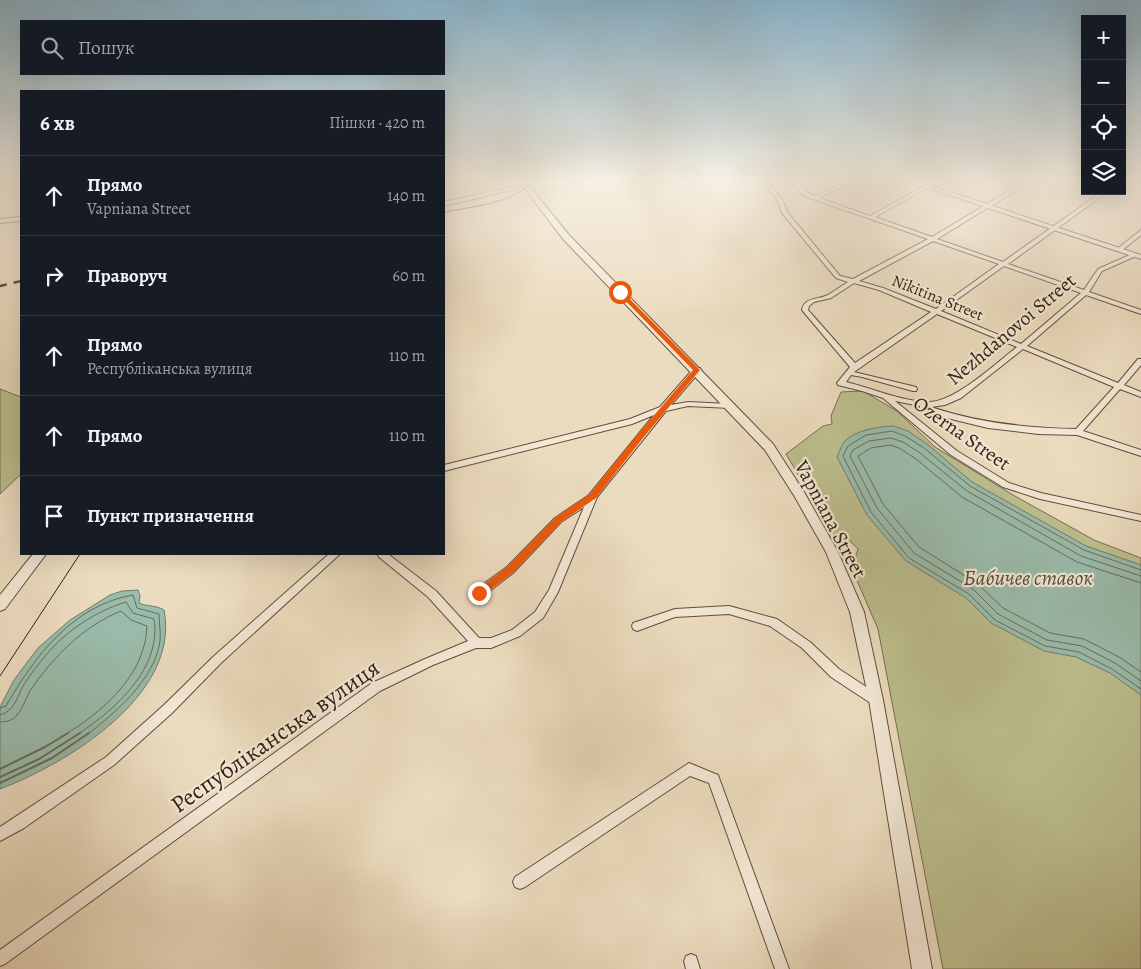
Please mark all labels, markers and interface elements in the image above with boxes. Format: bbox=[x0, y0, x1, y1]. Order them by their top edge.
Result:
map controls bbox=[1081, 15, 1126, 195]
button: + bbox=[1081, 15, 1126, 60]
search box bbox=[20, 20, 445, 75]
icon: search bbox=[38, 34, 66, 62]
text: Пошук bbox=[78, 35, 135, 61]
button: − bbox=[1081, 60, 1126, 105]
button: locate bbox=[1081, 105, 1126, 150]
text: 6 хв bbox=[40, 109, 75, 137]
text: Пішки · 420 m bbox=[329, 112, 425, 134]
button: layers bbox=[1081, 150, 1126, 195]
text: Прямо bbox=[87, 172, 142, 198]
icon: ahead bbox=[40, 182, 68, 210]
text: 140 m bbox=[387, 185, 425, 207]
text: Vapniana Street bbox=[87, 198, 191, 220]
icon: right bbox=[40, 262, 68, 290]
text: Праворуч bbox=[87, 263, 167, 289]
text: 60 m bbox=[393, 265, 425, 287]
street label: Nezhdanovoi Street bbox=[941, 267, 1082, 391]
street label: Nikitina Street bbox=[889, 270, 987, 326]
route start bbox=[609, 281, 632, 304]
text: Прямо bbox=[87, 332, 142, 358]
icon: ahead bbox=[40, 342, 68, 370]
text: 110 m bbox=[389, 345, 425, 367]
text: Республіканська вулиця bbox=[87, 358, 252, 380]
street label: Ozerna Street bbox=[908, 390, 1016, 477]
icon: ahead bbox=[40, 422, 68, 450]
text: Прямо bbox=[87, 423, 142, 449]
text: 110 m bbox=[389, 425, 425, 447]
street label: Vapniana Street bbox=[788, 455, 873, 583]
icon: arrive bbox=[40, 502, 68, 530]
text: Пункт призначення bbox=[87, 503, 254, 529]
water label: Бабичев ставок bbox=[963, 564, 1093, 592]
route end bbox=[468, 582, 491, 605]
street label: Республіканська вулиця bbox=[164, 652, 386, 820]

